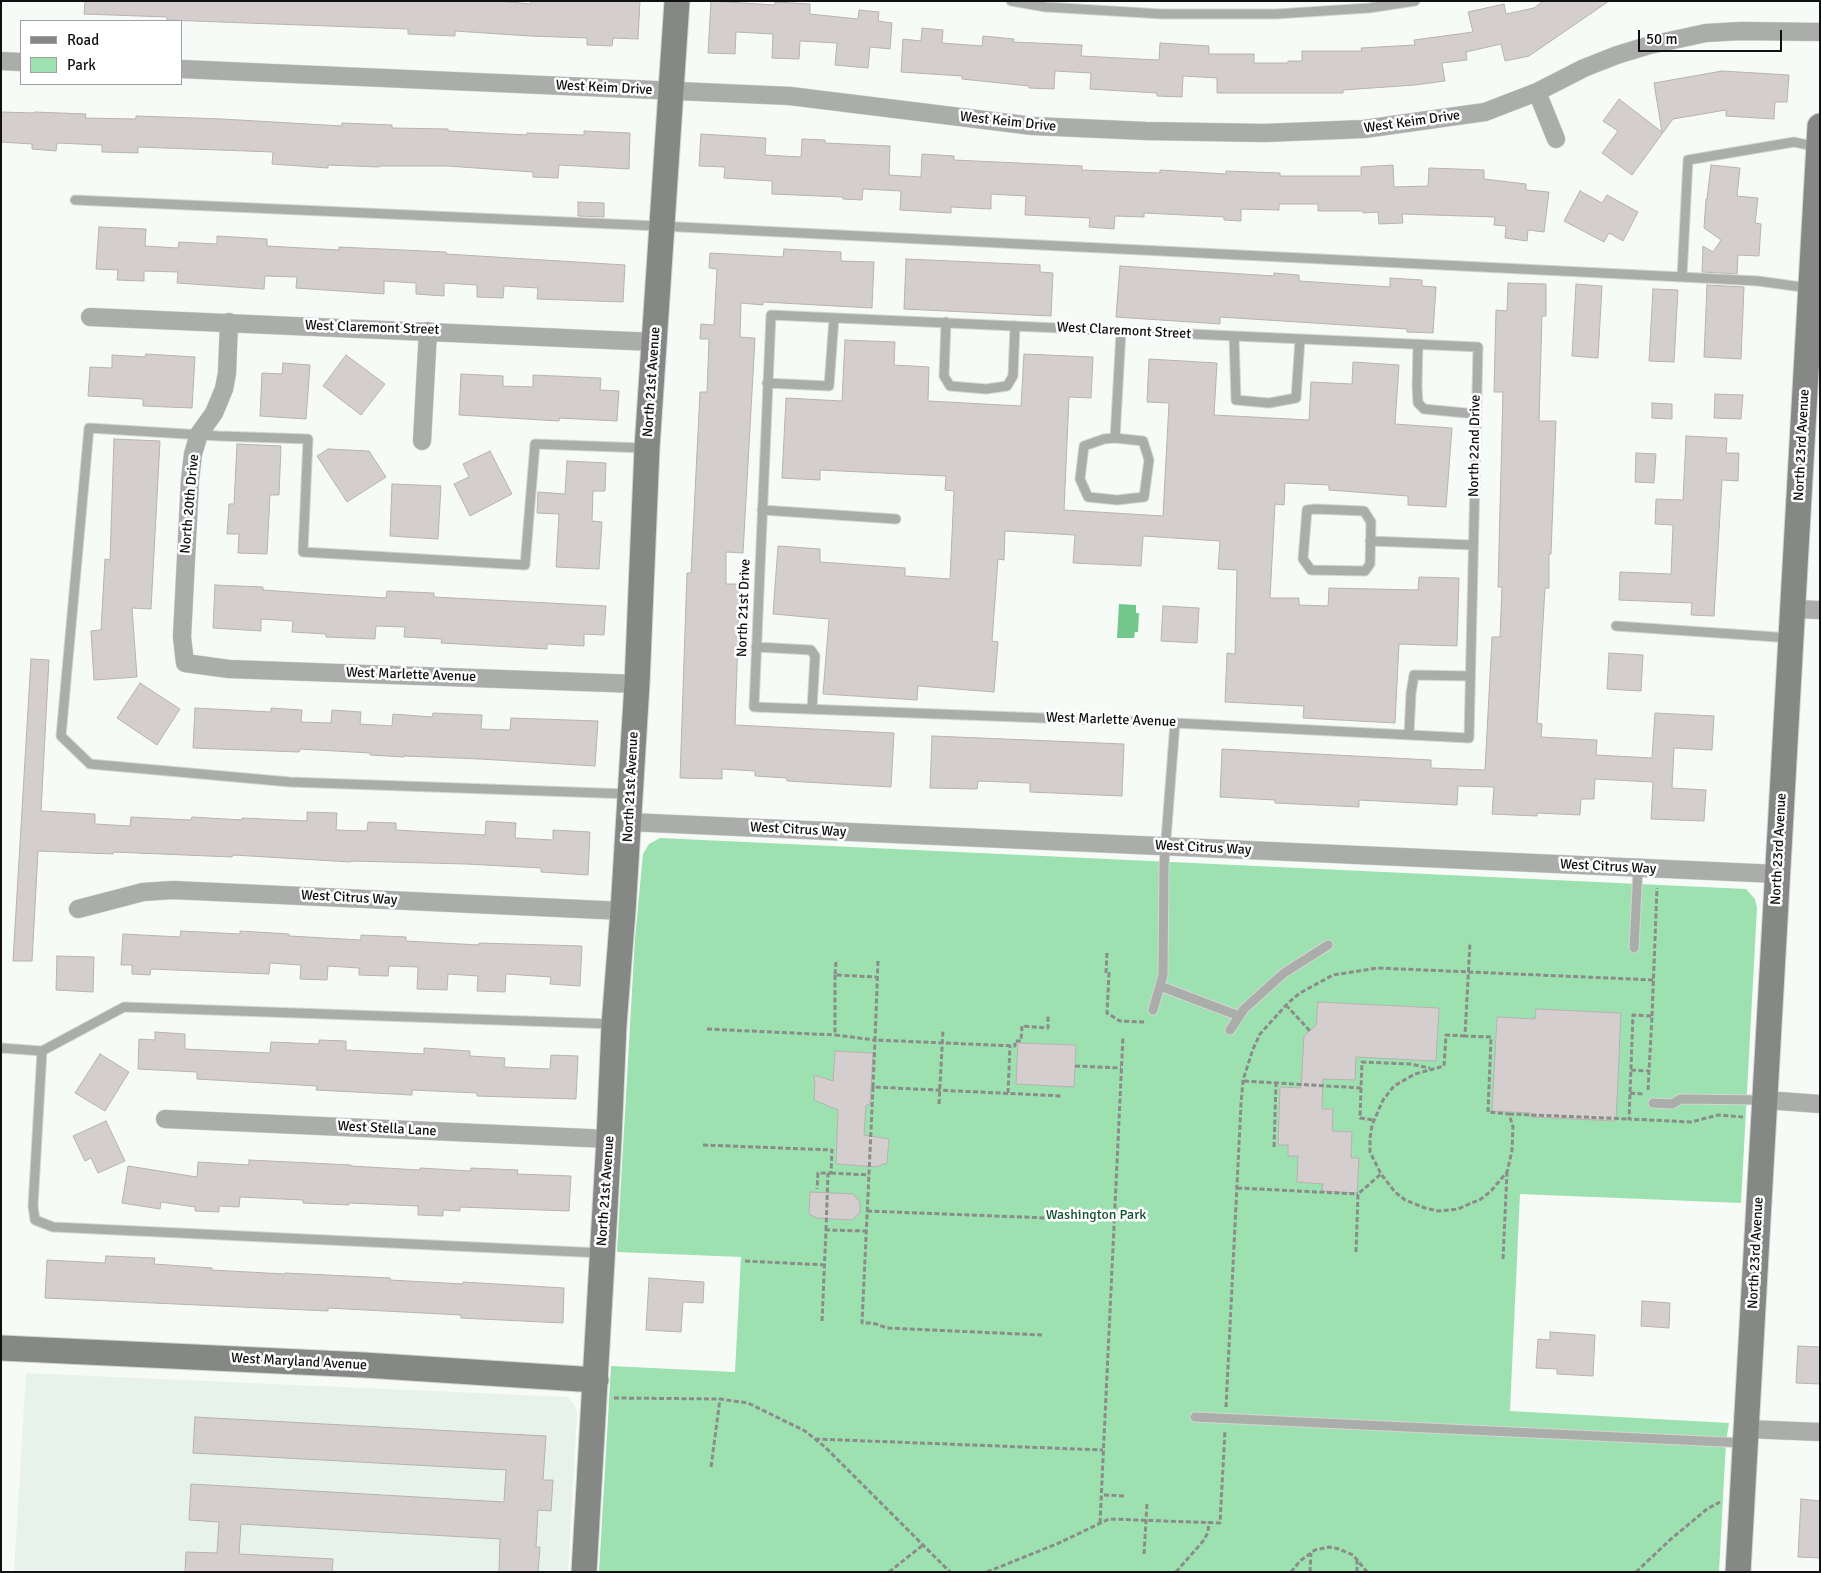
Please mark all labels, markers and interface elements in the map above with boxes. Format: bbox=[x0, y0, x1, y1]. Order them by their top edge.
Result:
legend bbox=[20, 20, 182, 85]
scale bar bbox=[1641, 20, 1785, 52]
text: 50 m bbox=[1646, 30, 1677, 48]
text: Road bbox=[67, 31, 99, 49]
text: Park bbox=[67, 56, 96, 74]
street label: West Keim Drive bbox=[555, 77, 653, 99]
street label: West Keim Drive bbox=[1363, 107, 1461, 137]
street label: West Keim Drive bbox=[959, 109, 1057, 135]
street label: West Claremont Street bbox=[304, 317, 440, 339]
street label: West Claremont Street bbox=[1056, 319, 1192, 343]
street label: North 21st Avenue bbox=[640, 326, 664, 438]
street label: North 23rd Avenue bbox=[1791, 389, 1813, 501]
street label: North 22nd Drive bbox=[1466, 395, 1484, 497]
street label: North 20th Drive bbox=[177, 454, 203, 554]
street label: North 21st Drive bbox=[734, 559, 754, 657]
street label: West Marlette Avenue bbox=[345, 664, 477, 686]
street label: West Marlette Avenue bbox=[1045, 709, 1177, 731]
street label: North 21st Avenue bbox=[620, 731, 642, 843]
street label: North 23rd Avenue bbox=[1768, 793, 1790, 905]
street label: West Citrus Way bbox=[749, 819, 847, 841]
street label: West Citrus Way bbox=[1154, 837, 1252, 859]
street label: West Citrus Way bbox=[1559, 856, 1657, 878]
street label: West Citrus Way bbox=[300, 887, 398, 909]
street label: West Stella Lane bbox=[337, 1118, 437, 1140]
street label: North 21st Avenue bbox=[594, 1135, 618, 1247]
street label: North 23rd Avenue bbox=[1745, 1197, 1767, 1309]
park label: Washington Park bbox=[1046, 1207, 1146, 1223]
street label: West Maryland Avenue bbox=[231, 1350, 367, 1374]

